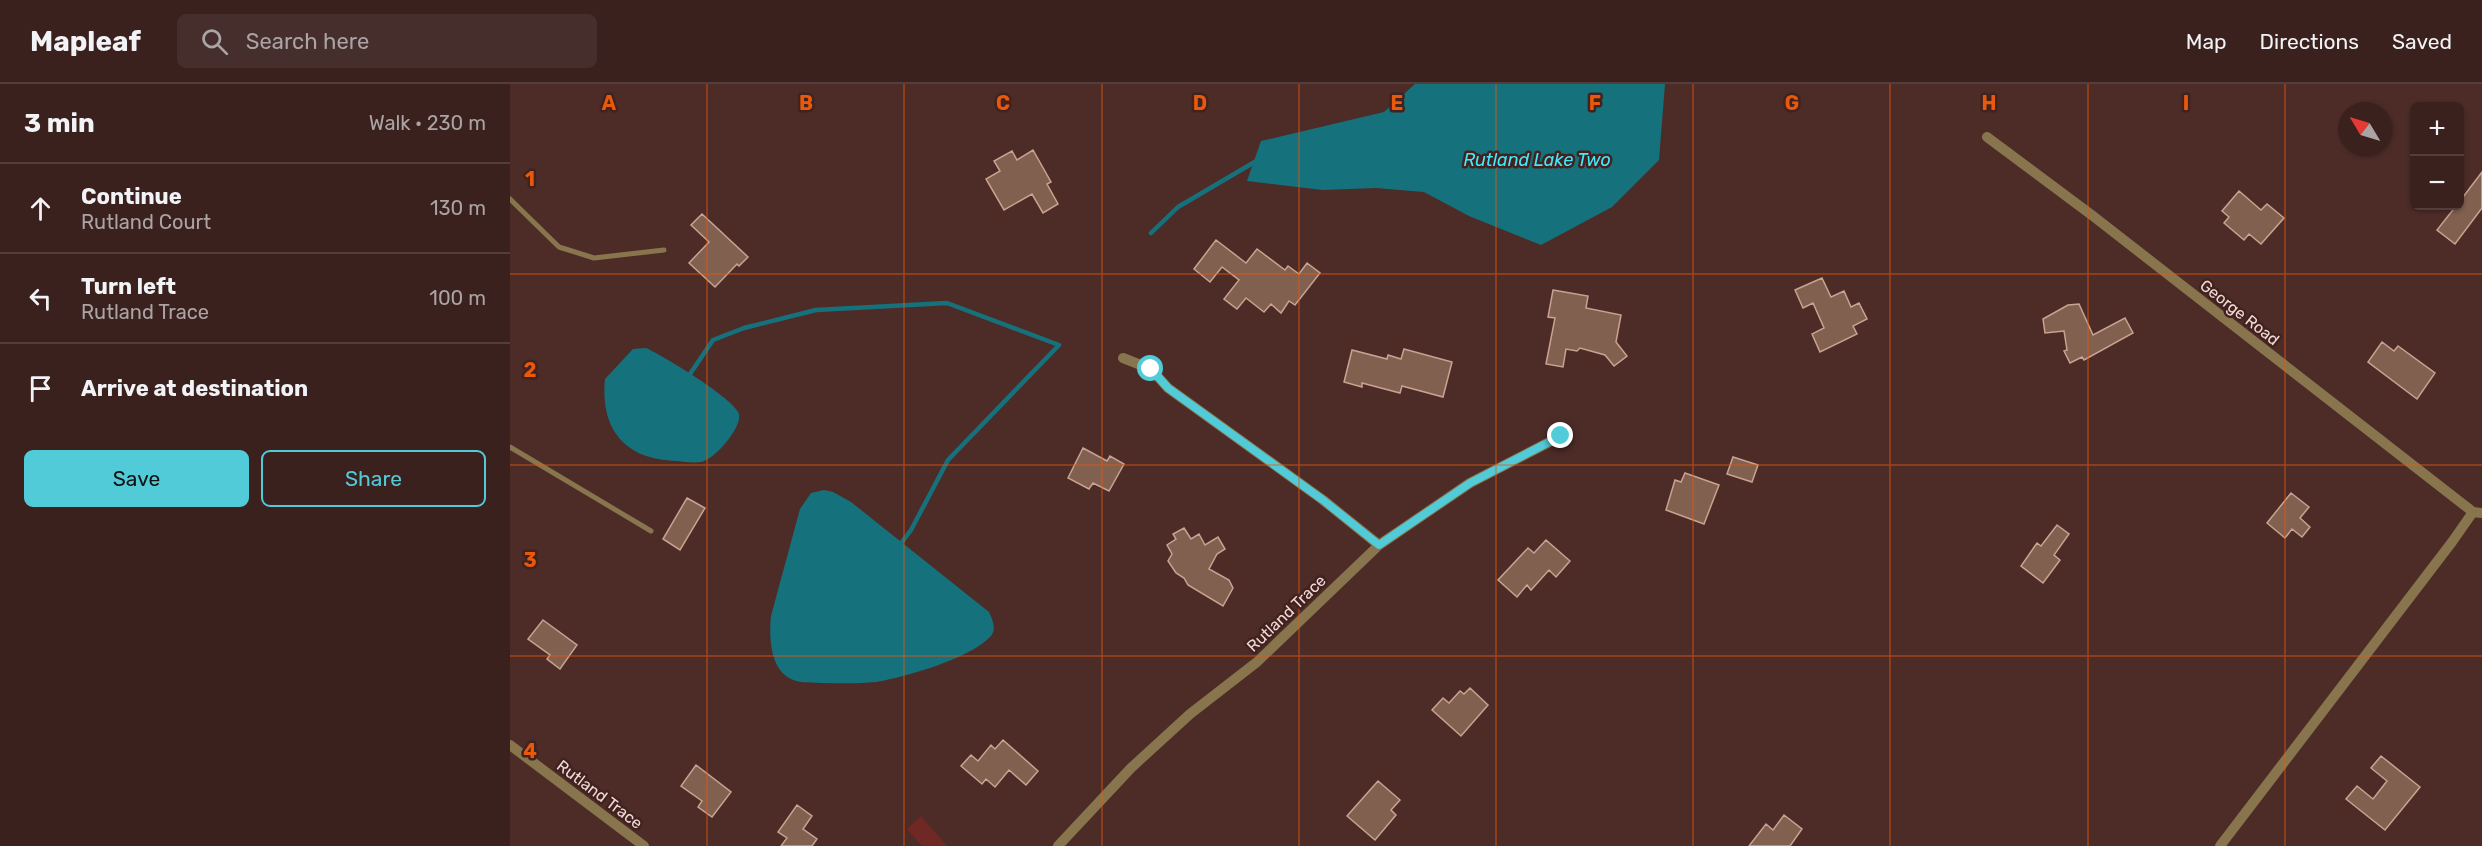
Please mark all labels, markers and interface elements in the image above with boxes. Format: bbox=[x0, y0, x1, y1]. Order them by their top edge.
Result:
search box bbox=[177, 14, 597, 68]
text: Mapleaf bbox=[30, 25, 141, 58]
icon: search bbox=[198, 25, 231, 58]
text: Search here bbox=[246, 28, 369, 55]
text: Map bbox=[2186, 29, 2227, 54]
text: Directions bbox=[2260, 29, 2359, 54]
text: Saved bbox=[2392, 29, 2452, 54]
text: A bbox=[602, 91, 617, 115]
text: B bbox=[799, 91, 813, 115]
text: C bbox=[996, 91, 1010, 115]
text: D bbox=[1193, 91, 1207, 115]
text: E bbox=[1391, 91, 1403, 115]
text: F bbox=[1589, 91, 1601, 115]
text: G bbox=[1785, 91, 1799, 115]
text: H bbox=[1982, 91, 1996, 115]
text: I bbox=[2183, 91, 2189, 115]
north arrow bbox=[2338, 102, 2392, 156]
map controls bbox=[2410, 102, 2464, 210]
button: + bbox=[2410, 102, 2464, 156]
text: 3 min bbox=[24, 108, 95, 139]
text: Walk · 230 m bbox=[369, 111, 486, 135]
water label: Rutland Lake Two bbox=[1463, 149, 1611, 171]
button: − bbox=[2410, 156, 2464, 210]
text: 1 bbox=[525, 167, 535, 191]
text: Continue bbox=[81, 183, 182, 210]
icon: ahead bbox=[24, 192, 57, 225]
text: 130 m bbox=[430, 196, 486, 220]
text: Rutland Court bbox=[81, 210, 211, 234]
text: Turn left bbox=[81, 273, 176, 300]
street label: George Road bbox=[2196, 276, 2283, 349]
icon: left bbox=[24, 282, 57, 315]
text: 100 m bbox=[429, 286, 486, 310]
text: Rutland Trace bbox=[81, 300, 209, 324]
route start bbox=[1137, 355, 1163, 381]
text: 2 bbox=[524, 358, 537, 382]
icon: arrive bbox=[24, 372, 57, 405]
text: Arrive at destination bbox=[81, 375, 308, 402]
route end bbox=[1547, 422, 1573, 448]
button: Save bbox=[24, 450, 249, 507]
button: Share bbox=[261, 450, 486, 507]
text: 3 bbox=[523, 548, 537, 572]
street label: Rutland Trace bbox=[1243, 571, 1330, 656]
text: 4 bbox=[523, 739, 537, 763]
street label: Rutland Trace bbox=[553, 756, 646, 833]

